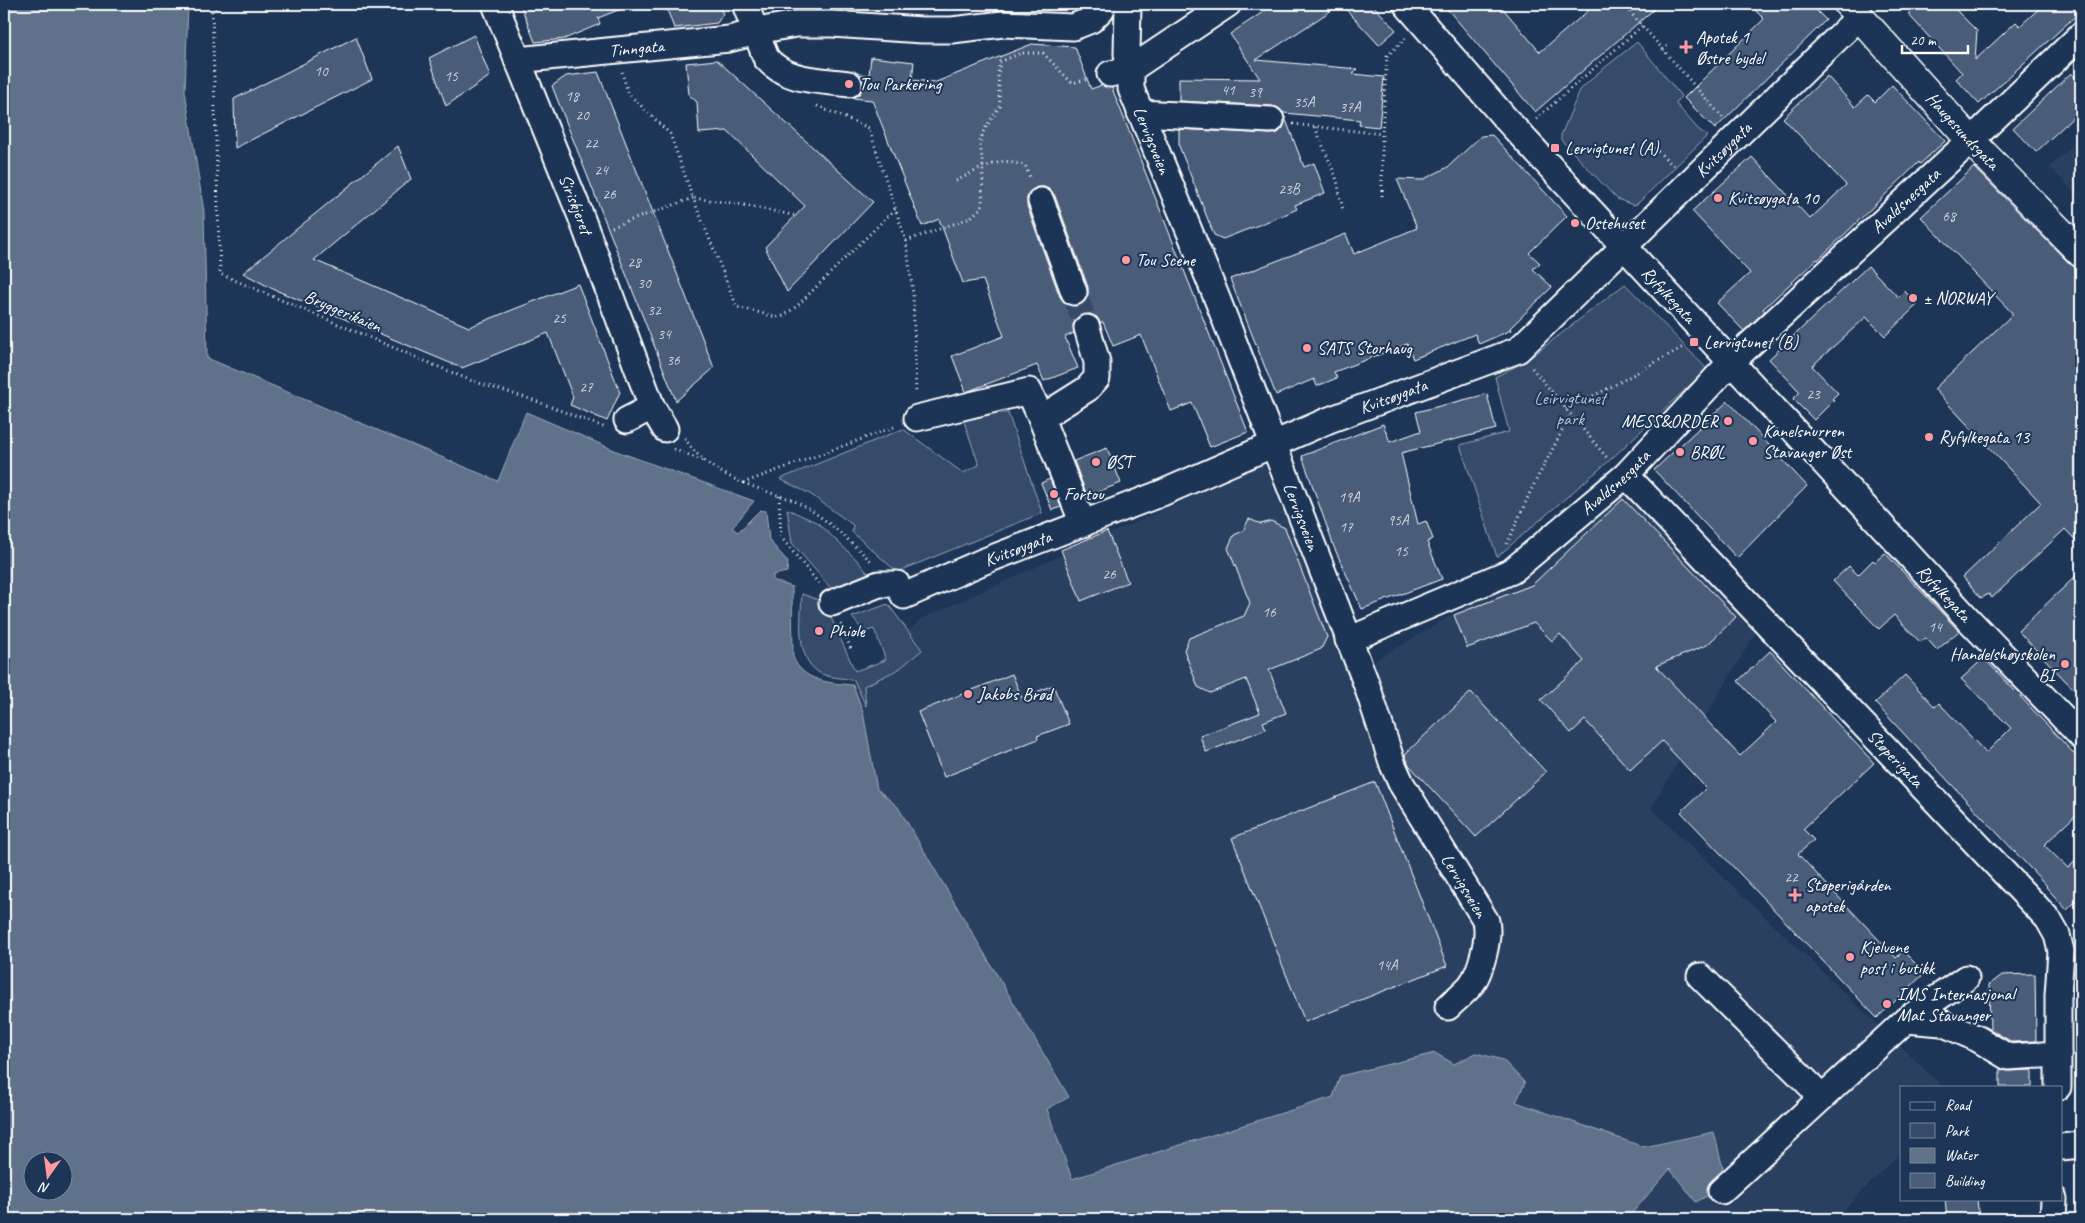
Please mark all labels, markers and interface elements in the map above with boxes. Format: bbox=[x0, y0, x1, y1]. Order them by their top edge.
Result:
scale bar bbox=[1902, 22, 1969, 54]
place label: Apotek 1 Østre bydel bbox=[1696, 26, 1767, 69]
text: 20 m bbox=[1910, 31, 1937, 50]
street label: Tinngata bbox=[608, 34, 666, 62]
marker: Apotek 1 Østre bydel bbox=[1680, 41, 1692, 53]
house number: 10 bbox=[314, 62, 329, 81]
house number: 15 bbox=[444, 67, 459, 86]
place label: Tou Parkering bbox=[859, 73, 943, 95]
marker: Tou Parkering bbox=[843, 78, 855, 90]
house number: 41 bbox=[1221, 81, 1236, 100]
house number: 39 bbox=[1248, 83, 1263, 102]
house number: 18 bbox=[565, 87, 580, 106]
street label: Haugesundsgata bbox=[1921, 87, 2005, 175]
house number: 35A bbox=[1293, 93, 1316, 112]
house number: 37A bbox=[1339, 98, 1362, 117]
street label: Lervigsveien bbox=[1128, 103, 1176, 178]
house number: 20 bbox=[575, 106, 590, 125]
street label: Kvitsøygata bbox=[1690, 116, 1757, 182]
house number: 22 bbox=[584, 134, 599, 153]
place label: Lervigtunet (A) bbox=[1565, 137, 1660, 159]
marker: Lervigtunet (A) bbox=[1549, 142, 1561, 154]
house number: 24 bbox=[594, 161, 609, 180]
street label: Avaldsnesgata bbox=[1866, 162, 1946, 238]
street label: Siriskjeret bbox=[554, 171, 599, 240]
house number: 23B bbox=[1278, 180, 1301, 199]
house number: 26 bbox=[602, 185, 617, 204]
place label: Kvitsøygata 10 bbox=[1728, 187, 1820, 209]
marker: Kvitsøygata 10 bbox=[1712, 192, 1724, 204]
house number: 68 bbox=[1942, 207, 1957, 226]
place label: Ostehuset bbox=[1585, 212, 1647, 234]
marker: Ostehuset bbox=[1569, 217, 1581, 229]
place label: Tou Scene bbox=[1136, 249, 1196, 271]
house number: 28 bbox=[627, 253, 642, 272]
marker: Tou Scene bbox=[1120, 254, 1132, 266]
street label: Ryfylkegata bbox=[1637, 262, 1702, 329]
house number: 30 bbox=[637, 274, 652, 293]
street label: Bryggerikaien bbox=[301, 285, 386, 337]
place label: ± NORWAY bbox=[1923, 287, 1997, 309]
marker: ± NORWAY bbox=[1907, 292, 1919, 304]
house number: 32 bbox=[647, 301, 662, 320]
house number: 25 bbox=[552, 309, 567, 328]
house number: 34 bbox=[657, 325, 672, 344]
place label: Lervigtunet (B) bbox=[1704, 331, 1799, 353]
marker: Lervigtunet (B) bbox=[1688, 336, 1700, 348]
place label: SATS Storhaug bbox=[1317, 337, 1414, 359]
marker: SATS Storhaug bbox=[1301, 342, 1313, 354]
house number: 36 bbox=[666, 351, 681, 370]
street label: Kvitsøygata bbox=[1356, 373, 1431, 419]
house number: 27 bbox=[579, 378, 594, 397]
house number: 23 bbox=[1806, 385, 1821, 404]
park label: Leirvigtunet park bbox=[1534, 387, 1609, 430]
place label: MESS&ORDER bbox=[1621, 410, 1719, 432]
marker: MESS&ORDER bbox=[1722, 415, 1734, 427]
place label: Kanelsnurren Stavanger Øst bbox=[1763, 420, 1853, 463]
place label: Ryfylkegata 13 bbox=[1939, 426, 2031, 448]
marker: Ryfylkegata 13 bbox=[1923, 431, 1935, 443]
marker: Kanelsnurren Stavanger Øst bbox=[1747, 435, 1759, 447]
place label: BRØL bbox=[1690, 441, 1726, 463]
street label: Avaldsnesgata bbox=[1576, 444, 1655, 520]
marker: BRØL bbox=[1674, 446, 1686, 458]
place label: ØST bbox=[1106, 451, 1137, 473]
marker: ØST bbox=[1090, 456, 1102, 468]
street label: Lervigsveien bbox=[1278, 480, 1325, 555]
place label: Fortou bbox=[1064, 483, 1105, 505]
marker: Fortou bbox=[1048, 488, 1060, 500]
house number: 19A bbox=[1338, 488, 1361, 507]
house number: 95A bbox=[1387, 511, 1410, 530]
house number: 17 bbox=[1339, 518, 1354, 537]
street label: Kvitsøygata bbox=[981, 525, 1056, 571]
house number: 15 bbox=[1394, 542, 1409, 561]
street label: Ryfylkegata bbox=[1912, 560, 1977, 627]
house number: 26 bbox=[1102, 565, 1117, 584]
house number: 16 bbox=[1262, 603, 1277, 622]
house number: 14 bbox=[1928, 618, 1943, 637]
place label: Phiole bbox=[829, 620, 866, 642]
marker: Phiole bbox=[813, 625, 825, 637]
place label: Handelshøyskolen BI bbox=[1950, 643, 2059, 686]
marker: Handelshøyskolen BI bbox=[2059, 658, 2071, 670]
place label: Jakobs Brød bbox=[977, 683, 1055, 705]
marker: Jakobs Brød bbox=[962, 688, 974, 700]
street label: Støperigata bbox=[1863, 725, 1929, 793]
street label: Lervigsveien bbox=[1436, 850, 1493, 922]
house number: 22 bbox=[1784, 868, 1799, 887]
place label: Støperigården apotek bbox=[1805, 874, 1892, 917]
marker: Støperigården apotek bbox=[1789, 889, 1801, 901]
place label: Kjelvene post i butikk bbox=[1860, 936, 1936, 979]
marker: Kjelvene post i butikk bbox=[1844, 951, 1856, 963]
house number: 14A bbox=[1376, 956, 1399, 975]
place label: IMS Internasjonal Mat Stavanger bbox=[1897, 983, 2017, 1026]
marker: IMS Internasjonal Mat Stavanger bbox=[1881, 998, 1893, 1010]
legend bbox=[1900, 1086, 2062, 1200]
text: Road bbox=[1945, 1096, 1972, 1115]
text: Park bbox=[1945, 1122, 1970, 1141]
text: Water bbox=[1945, 1146, 1979, 1165]
north arrow bbox=[22, 1150, 72, 1200]
text: Building bbox=[1945, 1172, 1985, 1191]
text: N bbox=[36, 1178, 51, 1197]

